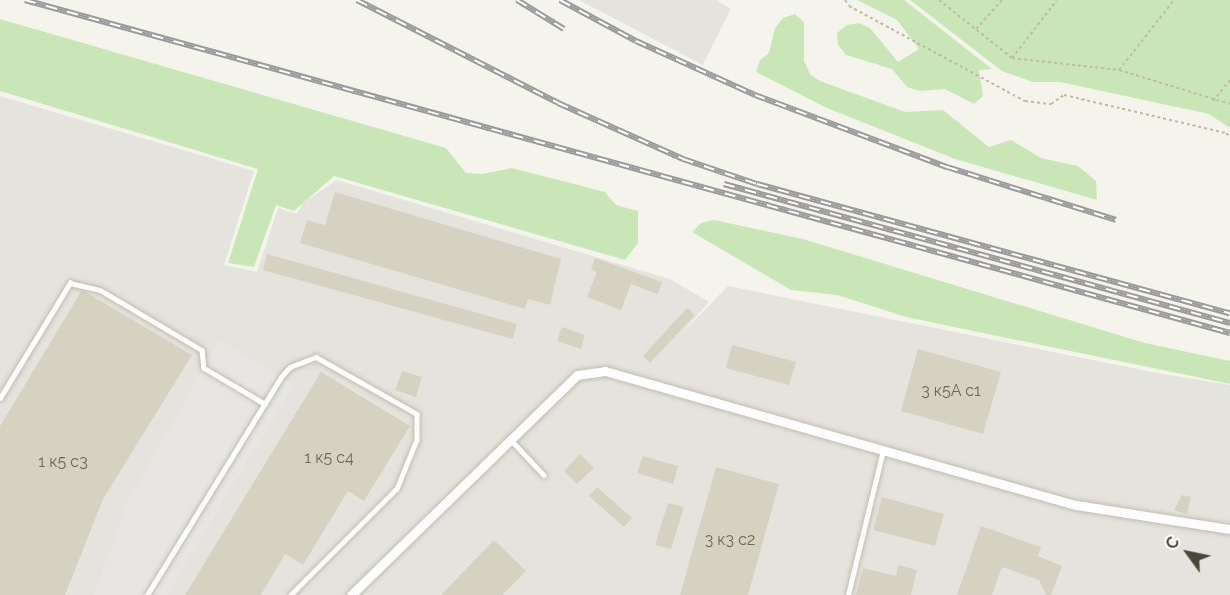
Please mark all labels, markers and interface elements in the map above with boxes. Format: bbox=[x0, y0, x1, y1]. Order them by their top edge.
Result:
house number: 3 к5А с1 bbox=[921, 381, 981, 401]
house number: 1 к5 с4 bbox=[304, 448, 354, 468]
house number: 1 к5 с3 bbox=[38, 452, 88, 472]
north arrow bbox=[1158, 523, 1218, 583]
house number: 3 к3 с2 bbox=[705, 530, 755, 550]
text: С bbox=[1162, 533, 1183, 553]

